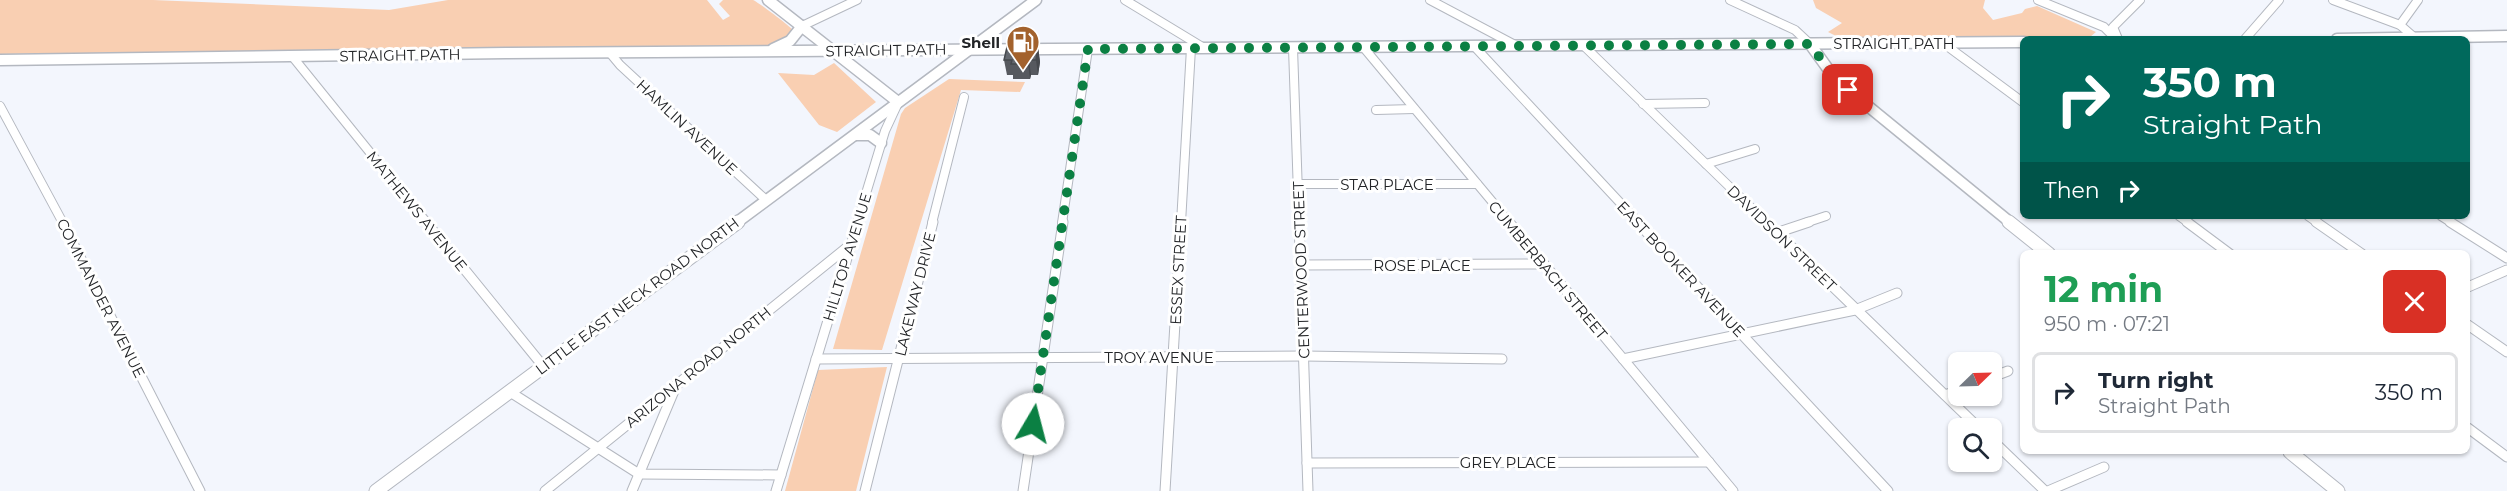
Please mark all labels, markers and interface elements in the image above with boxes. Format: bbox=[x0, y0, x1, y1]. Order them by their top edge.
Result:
fuel station icon: Shell bbox=[1005, 24, 1041, 71]
place label: Shell bbox=[962, 33, 1000, 52]
street label: STRAIGHT PATH bbox=[1833, 34, 1955, 53]
street label: STRAIGHT PATH bbox=[825, 39, 947, 61]
street label: STRAIGHT PATH bbox=[339, 44, 461, 66]
text: 350 m bbox=[2143, 56, 2277, 108]
icon: right bbox=[2044, 60, 2122, 138]
pin bbox=[1822, 64, 1873, 115]
icon: arrive bbox=[1831, 73, 1864, 106]
street label: HAMLIN AVENUE bbox=[632, 75, 742, 179]
text: Straight Path bbox=[2143, 108, 2322, 141]
street label: MATHEWS AVENUE bbox=[363, 147, 471, 275]
icon: right bbox=[2112, 174, 2145, 207]
street label: STAR PLACE bbox=[1340, 175, 1434, 194]
text: Then bbox=[2044, 177, 2100, 204]
street label: CENTERWOOD STREET bbox=[1288, 181, 1314, 359]
street label: DAVIDSON STREET bbox=[1723, 181, 1841, 295]
street label: HILLTOP AVENUE bbox=[818, 190, 876, 324]
street label: CUMBERBACH STREET bbox=[1485, 197, 1612, 343]
street label: EAST BOOKER AVENUE bbox=[1613, 197, 1749, 341]
street label: LITTLE EAST NECK ROAD NORTH bbox=[531, 213, 743, 379]
street label: COMMANDER AVENUE bbox=[53, 215, 149, 381]
street label: ESSEX STREET bbox=[1166, 215, 1190, 325]
street label: LAKEWAY DRIVE bbox=[890, 230, 940, 358]
street label: ROSE PLACE bbox=[1373, 256, 1471, 275]
text: 12 min bbox=[2044, 267, 2163, 311]
button: close bbox=[2383, 270, 2446, 333]
street label: ARIZONA ROAD NORTH bbox=[621, 302, 775, 432]
text: 950 m · 07:21 bbox=[2044, 312, 2170, 336]
street label: TROY AVENUE bbox=[1104, 348, 1214, 367]
north arrow bbox=[1948, 352, 2002, 406]
map controls bbox=[1948, 352, 2002, 472]
text: Turn right bbox=[2098, 367, 2213, 394]
icon: right bbox=[2047, 376, 2080, 409]
text: 350 m bbox=[2375, 379, 2443, 406]
position arrow bbox=[1001, 392, 1065, 456]
text: Straight Path bbox=[2098, 394, 2231, 418]
button: search bbox=[1948, 418, 2002, 472]
street label: GREY PLACE bbox=[1460, 453, 1556, 472]

